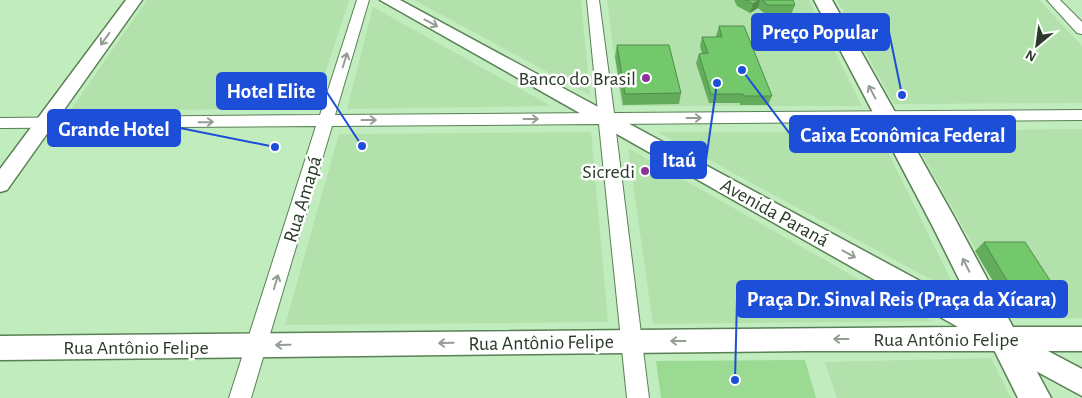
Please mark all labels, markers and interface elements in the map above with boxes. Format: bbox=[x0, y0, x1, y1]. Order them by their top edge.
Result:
callout: Preço Popular bbox=[752, 14, 889, 50]
one-way arrow bbox=[423, 18, 438, 28]
north arrow bbox=[1012, 20, 1062, 70]
text: Preço Popular bbox=[762, 22, 879, 43]
one-way arrow bbox=[100, 32, 110, 46]
text: N bbox=[1024, 47, 1039, 64]
one-way arrow bbox=[340, 53, 350, 69]
place label: Banco do Brasil bbox=[518, 69, 636, 89]
marker: Banco do Brasil bbox=[640, 72, 652, 84]
callout: Hotel Elite bbox=[217, 73, 326, 109]
text: Hotel Elite bbox=[227, 81, 315, 102]
one-way arrow bbox=[867, 84, 877, 99]
callout: Grande Hotel bbox=[48, 110, 180, 146]
one-way arrow bbox=[685, 113, 701, 123]
one-way arrow bbox=[522, 114, 539, 124]
one-way arrow bbox=[360, 115, 376, 125]
callout: Caixa Econômica Federal bbox=[790, 116, 1015, 152]
one-way arrow bbox=[198, 117, 214, 126]
text: Grande Hotel bbox=[58, 119, 170, 140]
text: Caixa Econômica Federal bbox=[800, 125, 1006, 146]
callout: Itaú bbox=[651, 142, 706, 178]
text: Itaú bbox=[662, 150, 696, 171]
street label: Rua Amapá bbox=[280, 154, 326, 245]
place label: Sicredi bbox=[582, 162, 635, 182]
marker: Sicredi bbox=[639, 165, 651, 177]
street label: Avenida Paraná bbox=[717, 175, 832, 251]
one-way arrow bbox=[841, 249, 856, 259]
one-way arrow bbox=[961, 258, 971, 273]
one-way arrow bbox=[271, 275, 281, 291]
callout: Praça Dr. Sinval Reis (Praça da Xícara) bbox=[737, 281, 1067, 317]
text: Praça Dr. Sinval Reis (Praça da Xícara) bbox=[747, 289, 1057, 310]
street label: Rua Antônio Felipe bbox=[873, 330, 1019, 350]
street label: Rua Antônio Felipe bbox=[468, 332, 614, 354]
one-way arrow bbox=[833, 334, 850, 344]
one-way arrow bbox=[671, 336, 687, 346]
street label: Rua Antônio Felipe bbox=[63, 338, 209, 358]
one-way arrow bbox=[438, 338, 454, 348]
one-way arrow bbox=[276, 340, 292, 350]

